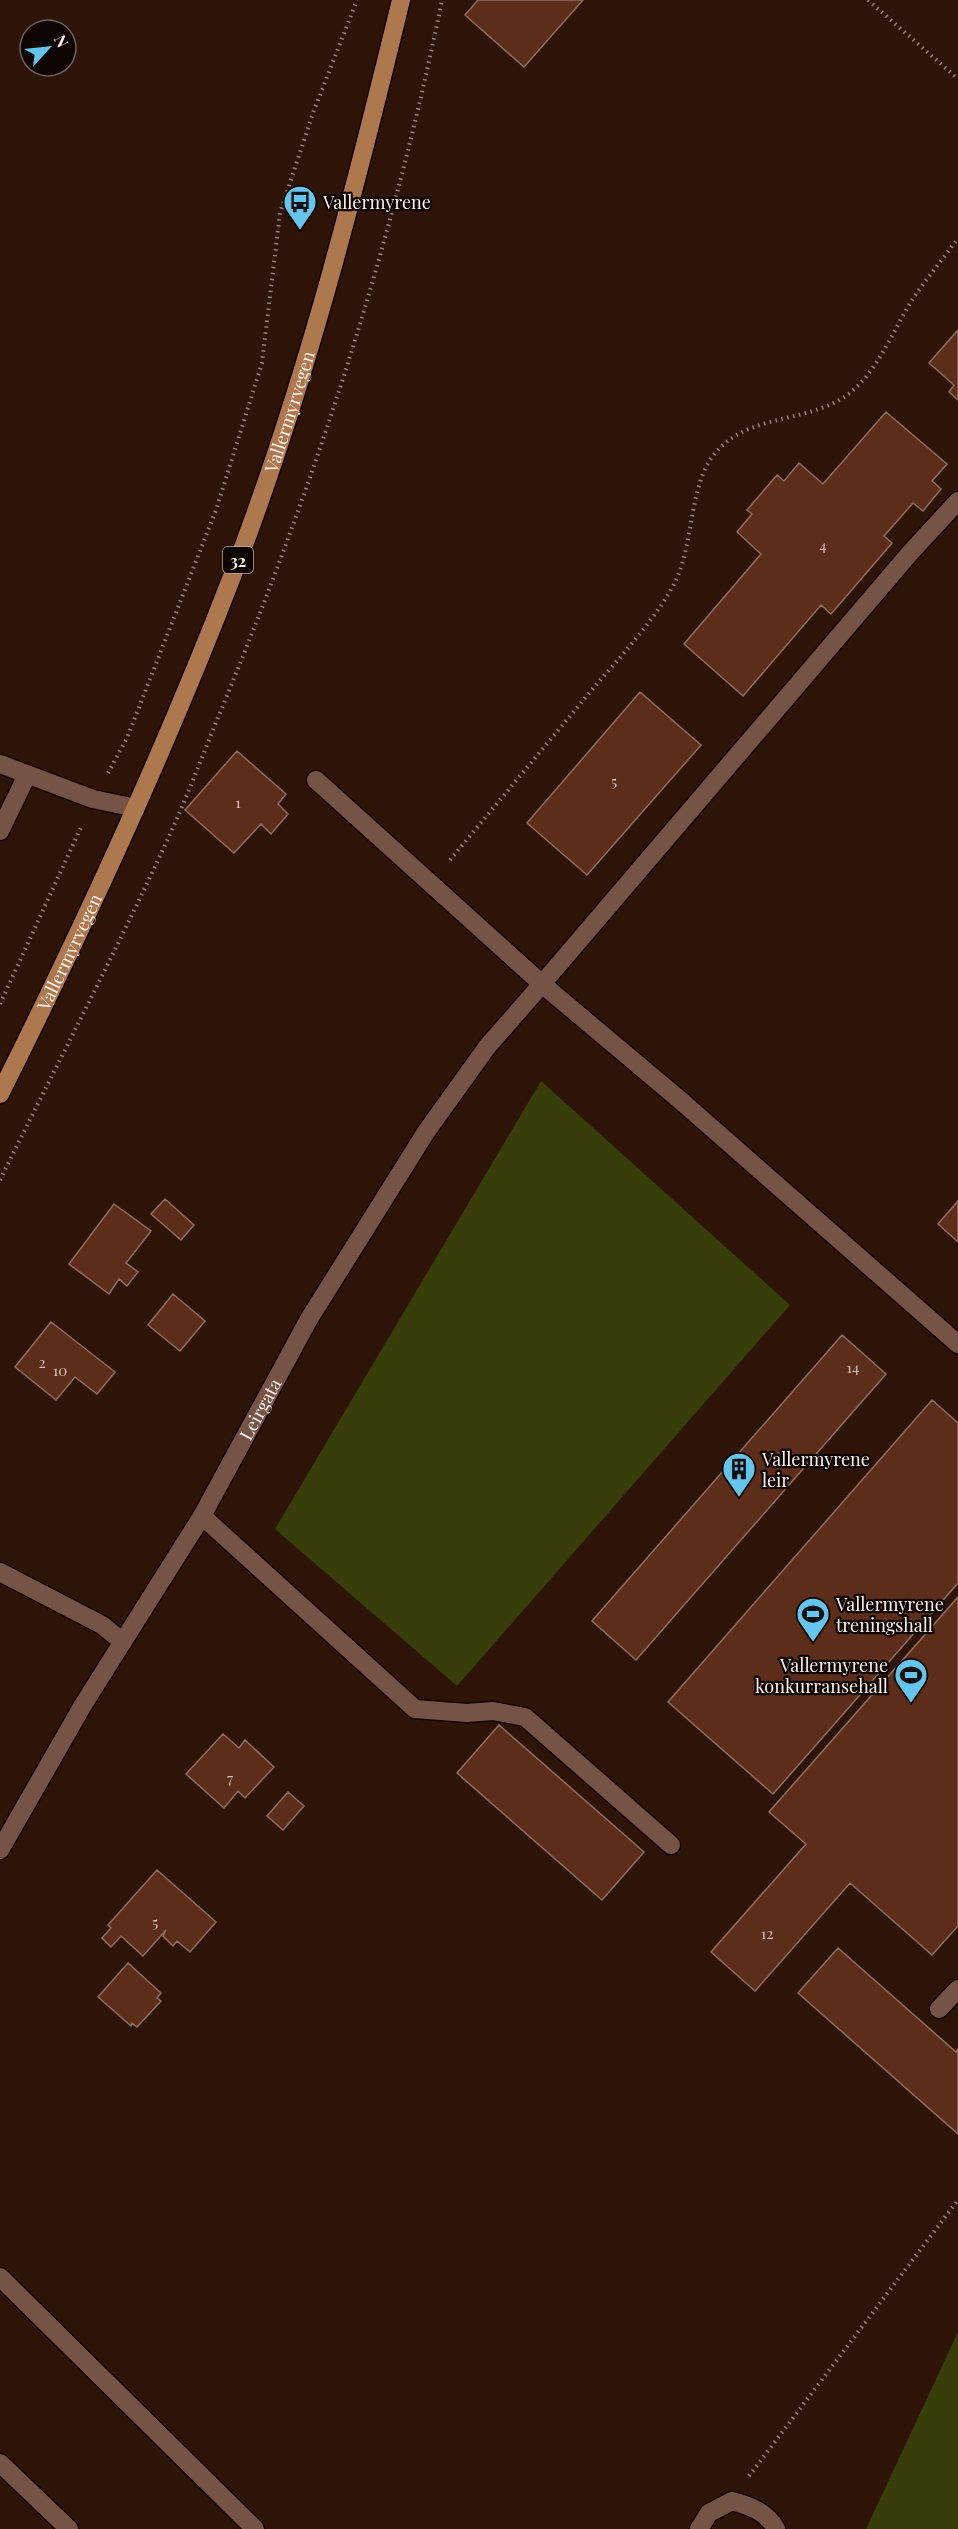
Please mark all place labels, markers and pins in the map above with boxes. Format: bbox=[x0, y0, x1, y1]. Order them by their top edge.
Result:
bus stop icon: Vallermyrene bbox=[282, 184, 318, 231]
place label: Vallermyrene bbox=[322, 190, 431, 214]
place label: Vallermyrene leir bbox=[761, 1447, 870, 1492]
building icon: Vallermyrene leir bbox=[721, 1451, 757, 1498]
place label: Vallermyrene treningshall bbox=[835, 1592, 944, 1637]
sports icon: Vallermyrene treningshall bbox=[795, 1596, 831, 1643]
place label: Vallermyrene konkurransehall bbox=[755, 1653, 888, 1698]
sports icon: Vallermyrene konkurransehall bbox=[893, 1657, 929, 1704]

